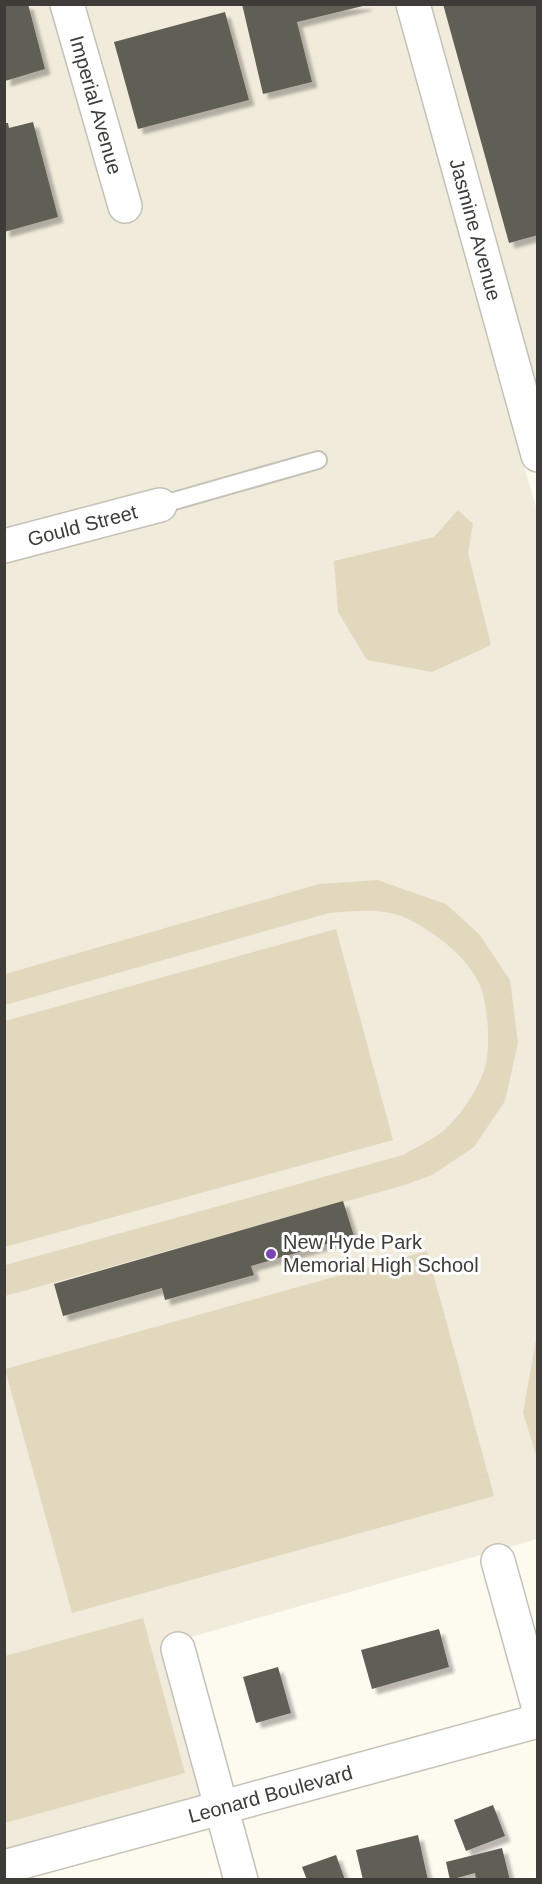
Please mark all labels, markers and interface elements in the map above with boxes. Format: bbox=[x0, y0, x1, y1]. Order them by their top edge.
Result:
street label: Imperial Avenue bbox=[66, 33, 126, 177]
street label: Jasmine Avenue bbox=[445, 156, 506, 303]
street label: Gould Street bbox=[25, 500, 140, 550]
place label: New Hyde Park Memorial High School bbox=[283, 1231, 479, 1276]
marker: New Hyde Park Memorial High School bbox=[264, 1247, 278, 1261]
street label: Leonard Boulevard bbox=[186, 1761, 355, 1827]

